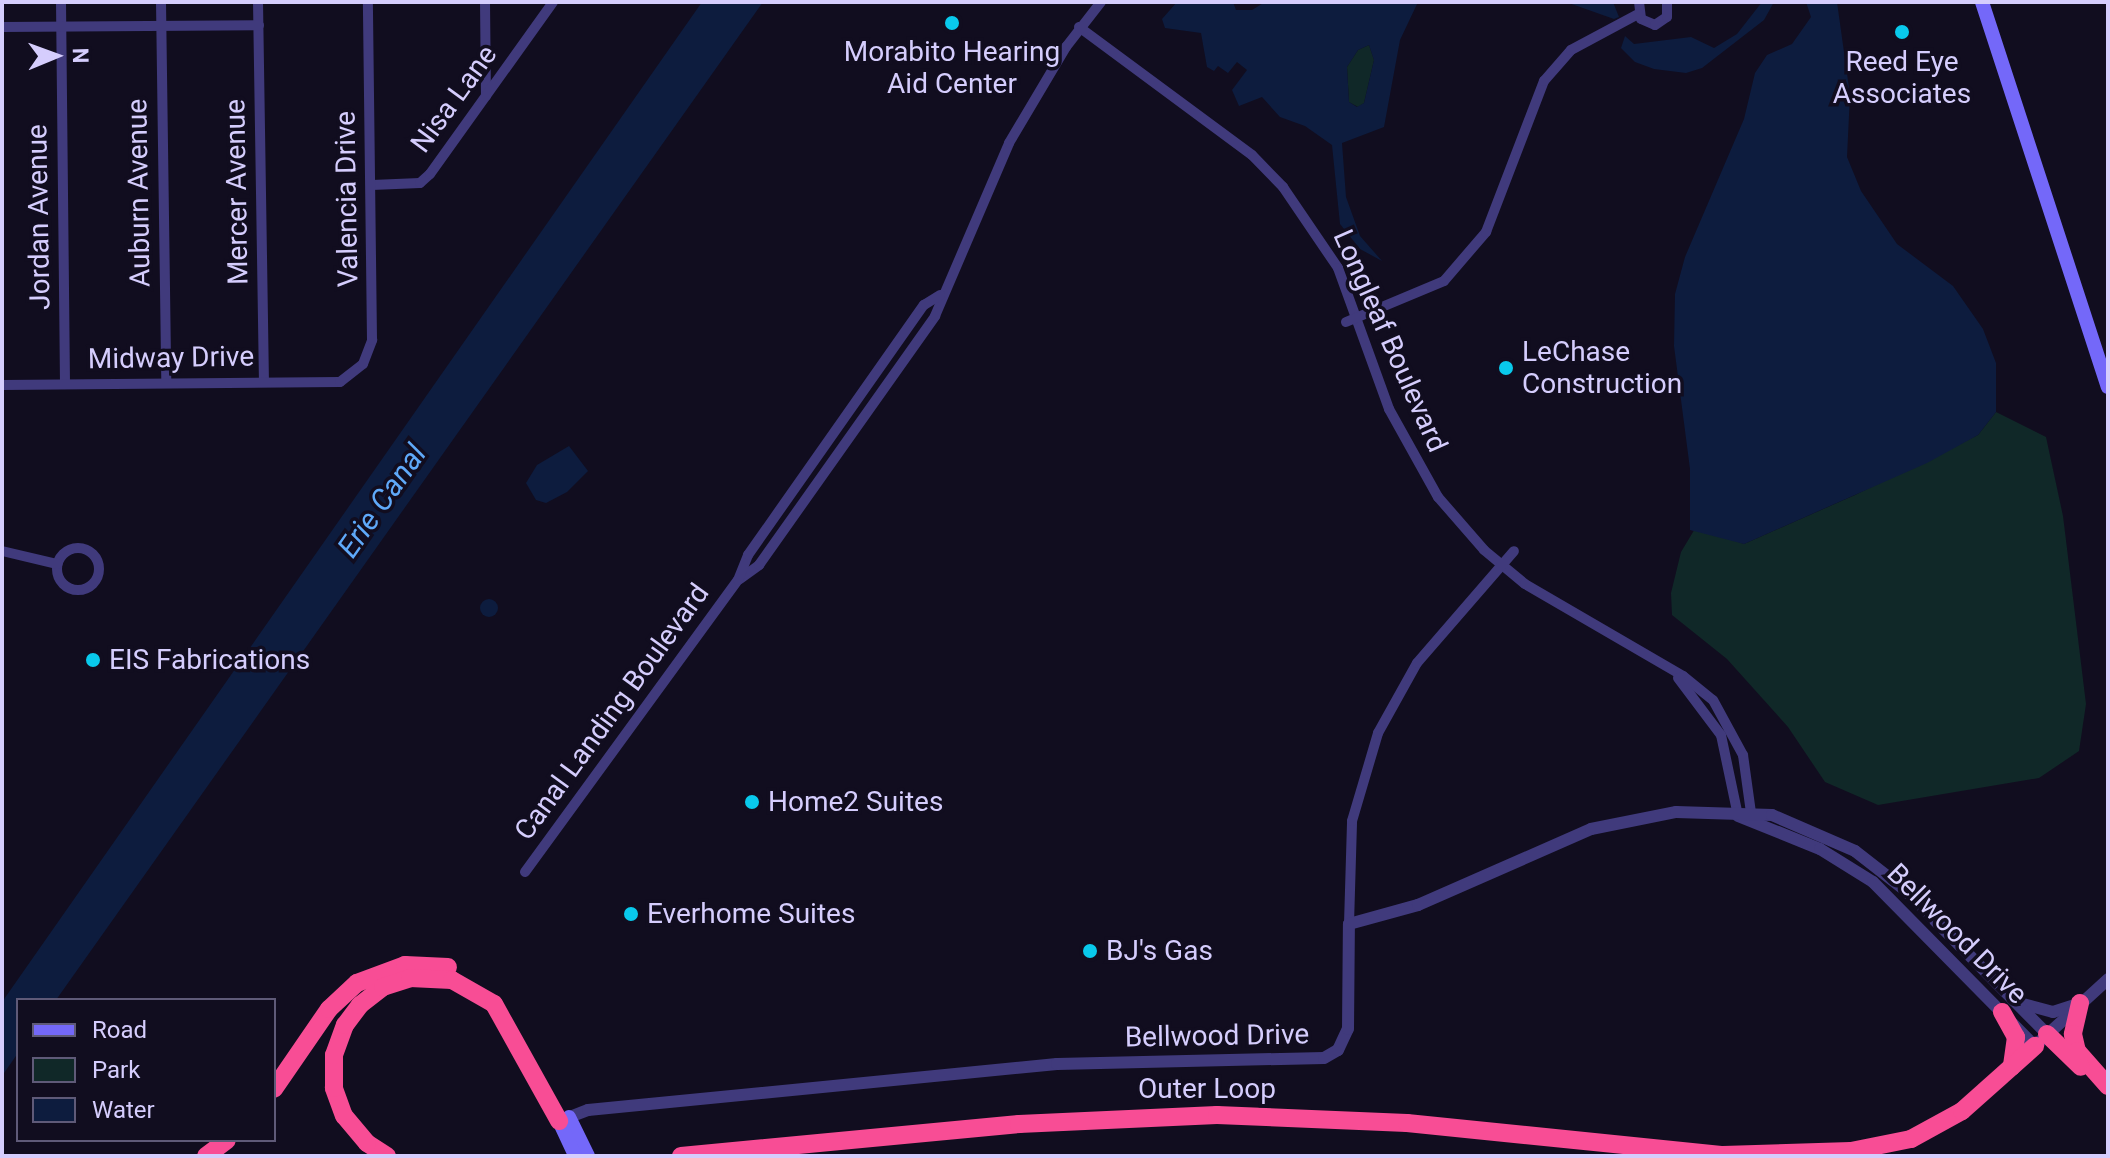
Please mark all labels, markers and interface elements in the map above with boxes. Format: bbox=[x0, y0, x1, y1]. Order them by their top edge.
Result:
marker: Morabito Hearing Aid Center bbox=[943, 14, 961, 32]
north arrow bbox=[16, 16, 96, 96]
marker: Reed Eye Associates bbox=[1893, 23, 1911, 41]
place label: Morabito Hearing Aid Center bbox=[844, 35, 1060, 101]
street label: Nisa Lane bbox=[404, 39, 504, 159]
place label: Reed Eye Associates bbox=[1833, 45, 1971, 111]
text: N bbox=[68, 48, 93, 64]
street label: Auburn Avenue bbox=[121, 99, 157, 287]
street label: Mercer Avenue bbox=[219, 99, 255, 285]
street label: Valencia Drive bbox=[329, 111, 365, 287]
street label: Jordan Avenue bbox=[21, 124, 57, 310]
street label: Longleaf Boulevard bbox=[1326, 225, 1454, 457]
place label: LeChase Construction bbox=[1522, 335, 1682, 401]
street label: Midway Drive bbox=[88, 340, 254, 376]
marker: LeChase Construction bbox=[1497, 359, 1515, 377]
water label: Erie Canal bbox=[330, 437, 434, 565]
street label: Canal Landing Boulevard bbox=[508, 577, 716, 847]
place label: EIS Fabrications bbox=[109, 643, 310, 677]
marker: EIS Fabrications bbox=[84, 651, 102, 669]
place label: Home2 Suites bbox=[768, 785, 943, 819]
marker: Home2 Suites bbox=[743, 793, 761, 811]
street label: Bellwood Drive bbox=[1880, 857, 2034, 1011]
place label: Everhome Suites bbox=[647, 897, 855, 931]
marker: Everhome Suites bbox=[622, 905, 640, 923]
place label: BJ's Gas bbox=[1106, 934, 1213, 968]
marker: BJ's Gas bbox=[1081, 942, 1099, 960]
legend bbox=[16, 998, 276, 1142]
text: Road bbox=[92, 1016, 147, 1044]
street label: Bellwood Drive bbox=[1124, 1018, 1310, 1054]
text: Park bbox=[92, 1056, 140, 1084]
street label: Outer Loop bbox=[1138, 1072, 1276, 1106]
text: Water bbox=[92, 1096, 155, 1124]

